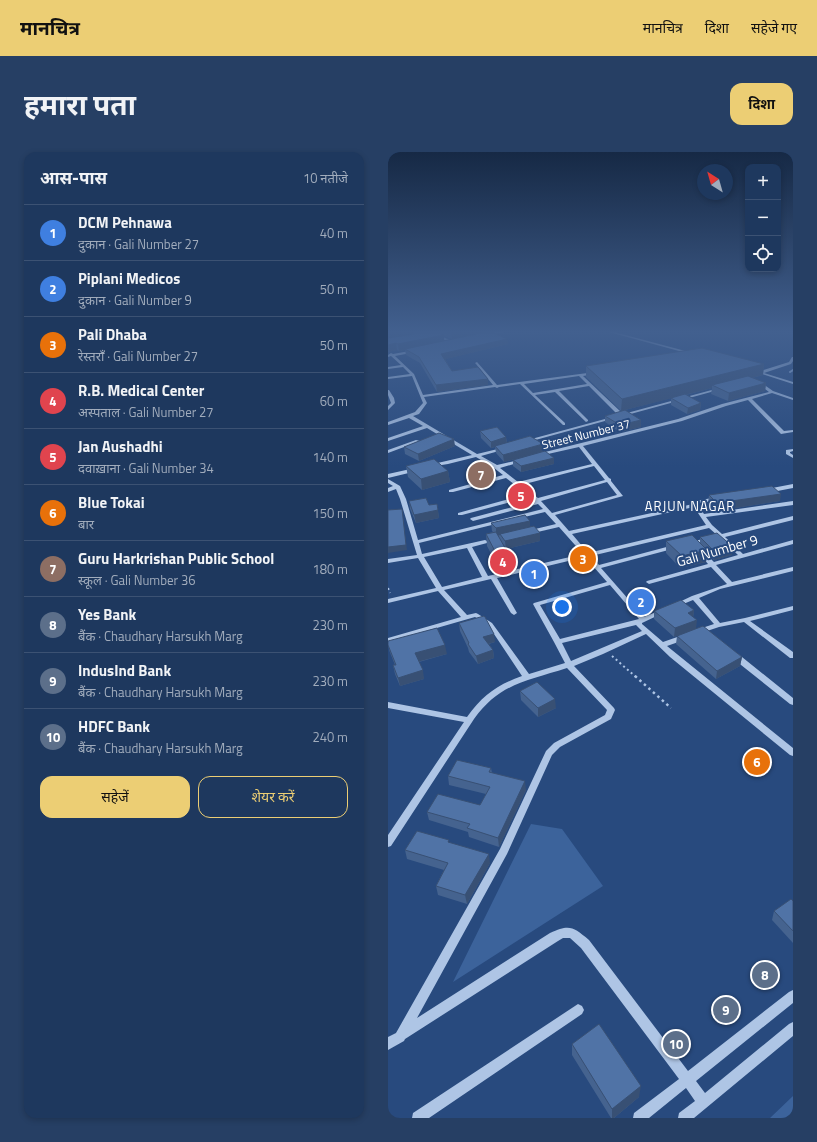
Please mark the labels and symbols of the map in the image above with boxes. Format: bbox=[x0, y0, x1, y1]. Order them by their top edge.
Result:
north arrow bbox=[697, 164, 733, 200]
street label: Street Number 37 bbox=[540, 414, 632, 454]
pin: 7 bbox=[468, 460, 494, 490]
pin: 5 bbox=[508, 481, 534, 511]
district label: ARJUN NAGAR bbox=[645, 496, 735, 516]
street label: Gali Number 9 bbox=[674, 528, 760, 572]
pin: 3 bbox=[570, 544, 596, 574]
pin: 4 bbox=[490, 547, 516, 577]
pin: 1 bbox=[521, 559, 547, 589]
pin: 2 bbox=[628, 587, 654, 617]
your location bbox=[552, 597, 572, 617]
pin: 6 bbox=[744, 747, 770, 777]
pin: 8 bbox=[752, 960, 778, 990]
pin: 9 bbox=[713, 995, 739, 1025]
pin: 10 bbox=[663, 1029, 689, 1059]

